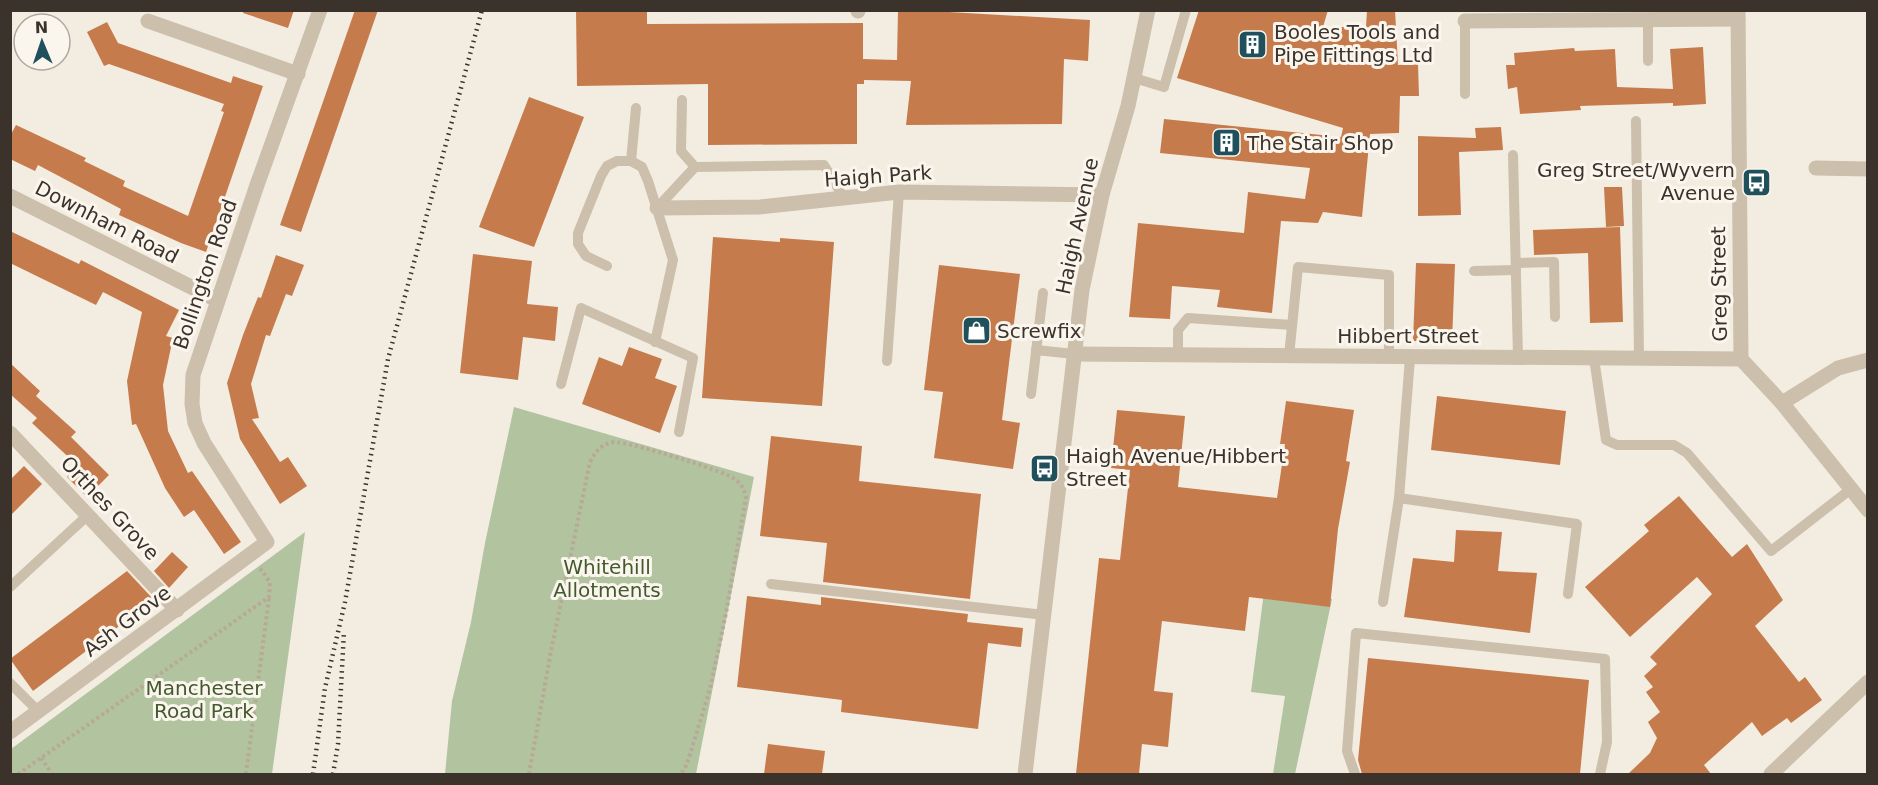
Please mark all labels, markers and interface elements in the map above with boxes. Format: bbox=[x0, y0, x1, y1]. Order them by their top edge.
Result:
north arrow bbox=[12, 12, 72, 72]
text: N bbox=[34, 18, 49, 37]
place label: Booles Tools and Pipe Fittings Ltd bbox=[1274, 20, 1440, 67]
building icon: Booles Tools and Pipe Fittings Ltd bbox=[1237, 28, 1269, 60]
building icon: The Stair Shop bbox=[1210, 127, 1242, 159]
place label: The Stair Shop bbox=[1246, 131, 1394, 155]
street label: Haigh Avenue bbox=[1051, 156, 1103, 296]
place label: Greg Street/Wyvern Avenue bbox=[1537, 158, 1735, 205]
street label: Haigh Park bbox=[823, 160, 933, 192]
bus stop icon: Greg Street/Wyvern Avenue bbox=[1740, 166, 1772, 198]
street label: Downham Road bbox=[31, 176, 183, 268]
street label: Bollington Road bbox=[168, 196, 242, 352]
street label: Greg Street bbox=[1706, 226, 1732, 342]
shop icon: Screwfix bbox=[960, 315, 992, 347]
place label: Screwfix bbox=[997, 319, 1082, 343]
street label: Hibbert Street bbox=[1337, 324, 1479, 348]
place label: Haigh Avenue/Hibbert Street bbox=[1066, 444, 1286, 491]
street label: Orthes Grove bbox=[56, 451, 164, 565]
bus stop icon: Haigh Avenue/Hibbert Street bbox=[1029, 452, 1061, 484]
park label: Whitehill Allotments bbox=[553, 555, 661, 602]
street label: Ash Grove bbox=[79, 580, 175, 662]
park label: Manchester Road Park bbox=[146, 676, 263, 723]

